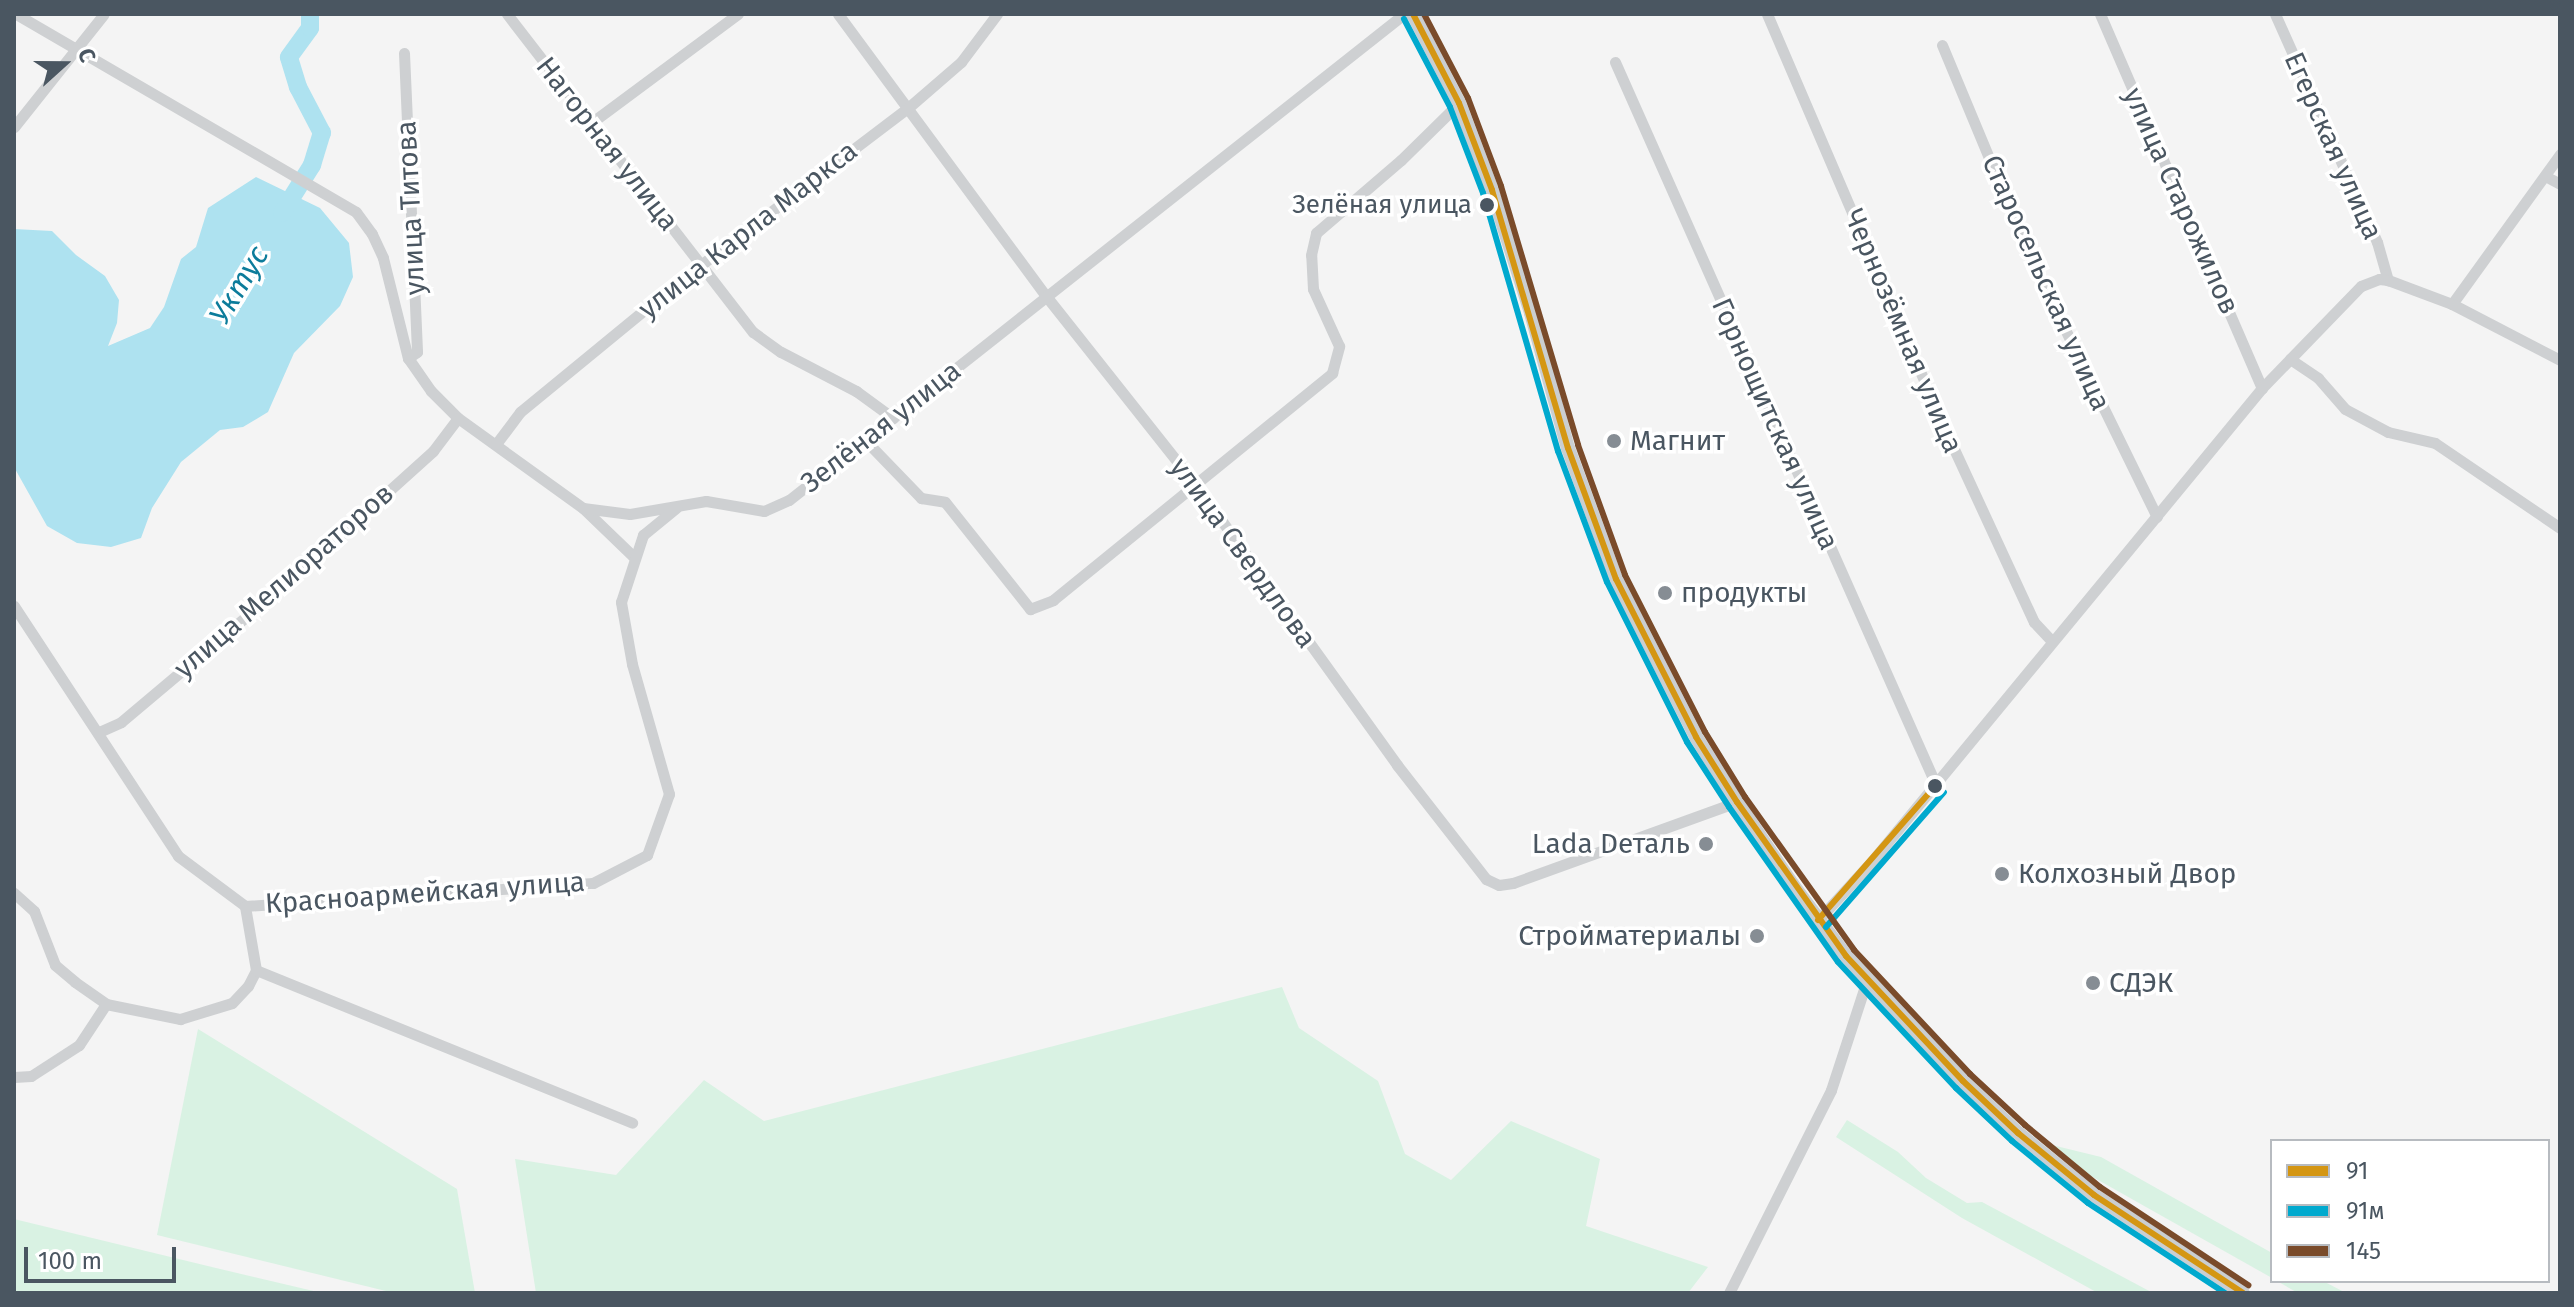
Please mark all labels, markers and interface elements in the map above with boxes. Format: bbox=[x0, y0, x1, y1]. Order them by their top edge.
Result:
north arrow bbox=[24, 24, 104, 104]
text: С bbox=[72, 44, 102, 66]
street label: Егерская улица bbox=[2277, 47, 2389, 245]
street label: Нагорная улица bbox=[529, 50, 685, 238]
street label: улица Старожилов bbox=[2116, 83, 2246, 319]
street label: улица Титова bbox=[390, 120, 432, 296]
street label: улица Карла Маркса bbox=[632, 134, 864, 326]
street label: Старосельская улица bbox=[1975, 150, 2117, 416]
place label: Зелёная улица bbox=[1292, 189, 1472, 221]
marker: Зелёная улица bbox=[1479, 197, 1495, 213]
street label: Чернозёмная улица bbox=[1836, 204, 1970, 458]
water label: Уктус bbox=[202, 239, 276, 331]
street label: Горнощитская улица bbox=[1704, 293, 1846, 555]
street label: Зелёная улица bbox=[794, 354, 968, 500]
place label: Магнит bbox=[1630, 424, 1725, 458]
marker: Магнит bbox=[1605, 432, 1623, 450]
street label: улица Свердлова bbox=[1163, 451, 1323, 655]
street label: улица Мелиораторов bbox=[167, 477, 401, 685]
place label: продукты bbox=[1681, 576, 1807, 610]
marker: продукты bbox=[1656, 584, 1674, 602]
unlabelled marker bbox=[1927, 778, 1943, 794]
place label: Lada Dеталь bbox=[1532, 827, 1690, 861]
marker: Lada Dеталь bbox=[1697, 835, 1715, 853]
place label: Колхозный Двор bbox=[2018, 857, 2236, 891]
street label: Красноармейская улица bbox=[264, 865, 586, 921]
marker: Колхозный Двор bbox=[1993, 865, 2011, 883]
place label: Стройматериалы bbox=[1518, 919, 1741, 953]
marker: Стройматериалы bbox=[1748, 927, 1766, 945]
place label: СДЭК bbox=[2109, 966, 2173, 1000]
marker: СДЭК bbox=[2084, 974, 2102, 992]
legend bbox=[2270, 1139, 2550, 1283]
text: 91 bbox=[2346, 1157, 2369, 1185]
text: 91м bbox=[2346, 1197, 2385, 1225]
scale bar bbox=[28, 1231, 180, 1281]
text: 145 bbox=[2346, 1237, 2381, 1265]
text: 100 m bbox=[38, 1247, 102, 1275]

